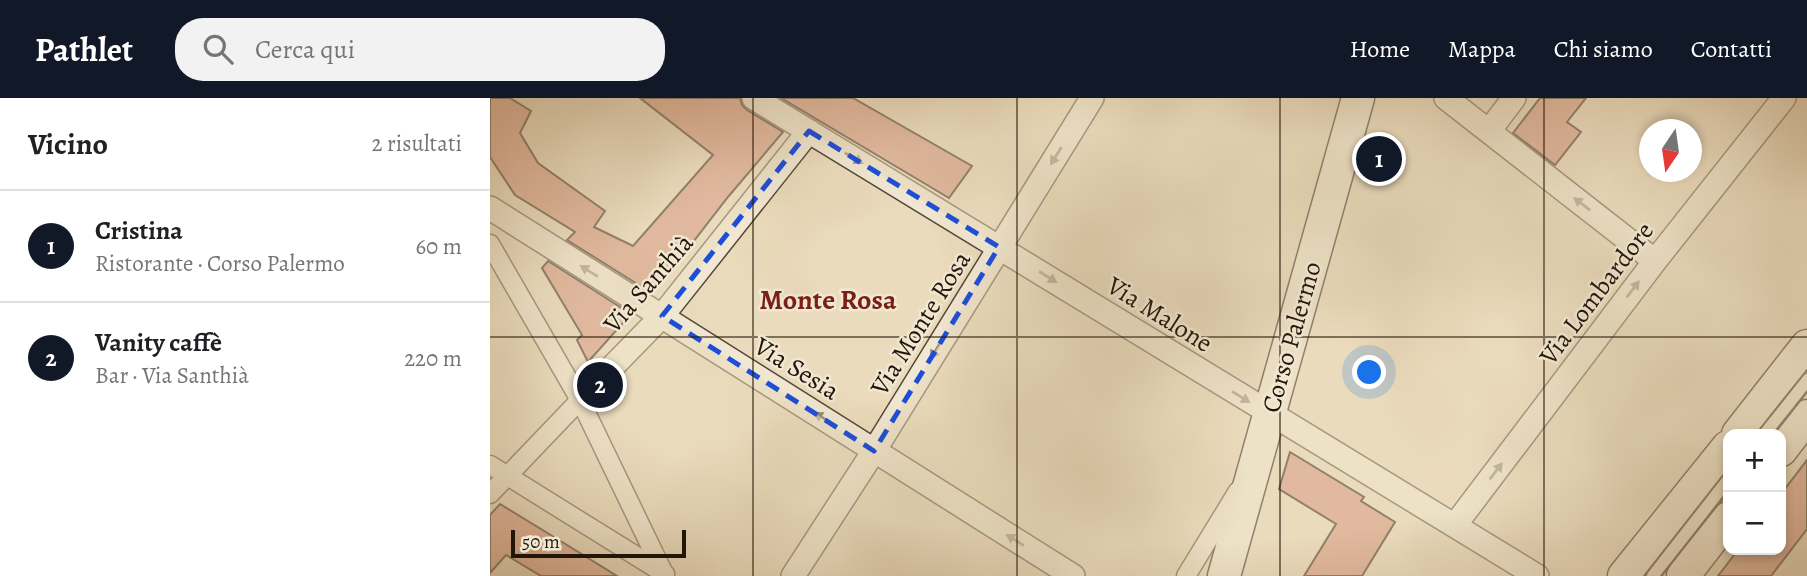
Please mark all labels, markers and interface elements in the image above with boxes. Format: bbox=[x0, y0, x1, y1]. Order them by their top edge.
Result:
search box bbox=[175, 18, 665, 81]
text: Pathlet bbox=[35, 27, 133, 72]
icon: search bbox=[199, 30, 237, 68]
text: Cerca qui bbox=[255, 32, 355, 67]
text: Home bbox=[1350, 33, 1410, 65]
text: Mappa bbox=[1448, 33, 1516, 65]
text: Chi siamo bbox=[1554, 33, 1653, 65]
text: Contatti bbox=[1691, 33, 1772, 65]
north arrow bbox=[1639, 119, 1702, 182]
text: Vicino bbox=[28, 124, 108, 164]
text: 2 risultati bbox=[372, 128, 462, 159]
pin: 1 bbox=[1356, 133, 1402, 185]
one-way arrow bbox=[1050, 146, 1063, 166]
one-way arrow bbox=[845, 152, 864, 165]
one-way arrow bbox=[1573, 196, 1591, 211]
text: Cristina bbox=[95, 213, 183, 248]
street label: Via Lombardore bbox=[1531, 215, 1662, 373]
street label: Via Santhià bbox=[595, 226, 701, 341]
text: 1 bbox=[47, 231, 55, 262]
text: 60 m bbox=[415, 231, 462, 262]
street label: Via Monte Rosa bbox=[862, 244, 979, 403]
text: Ristorante · Corso Palermo bbox=[95, 248, 345, 279]
street label: Corso Palermo bbox=[1253, 257, 1330, 417]
one-way arrow bbox=[580, 264, 599, 277]
street label: Via Malone bbox=[1099, 268, 1219, 361]
one-way arrow bbox=[1038, 271, 1058, 284]
one-way arrow bbox=[1626, 280, 1640, 298]
district label: Monte Rosa bbox=[760, 281, 897, 319]
text: Vanity caffè bbox=[95, 325, 222, 360]
street label: Via Sesia bbox=[747, 328, 846, 408]
one-way arrow bbox=[930, 340, 943, 359]
text: 2 bbox=[45, 343, 57, 374]
text: 220 m bbox=[404, 343, 462, 374]
your location bbox=[1352, 355, 1386, 389]
pin: 2 bbox=[577, 359, 623, 411]
text: Bar · Via Santhià bbox=[95, 360, 249, 391]
one-way arrow bbox=[1232, 391, 1251, 404]
one-way arrow bbox=[813, 412, 833, 425]
map controls bbox=[1723, 429, 1786, 555]
button: + bbox=[1723, 429, 1786, 492]
one-way arrow bbox=[1489, 462, 1503, 480]
button: − bbox=[1723, 492, 1786, 555]
scale bar bbox=[511, 527, 686, 559]
text: 50 m bbox=[522, 529, 560, 555]
one-way arrow bbox=[1006, 533, 1025, 546]

